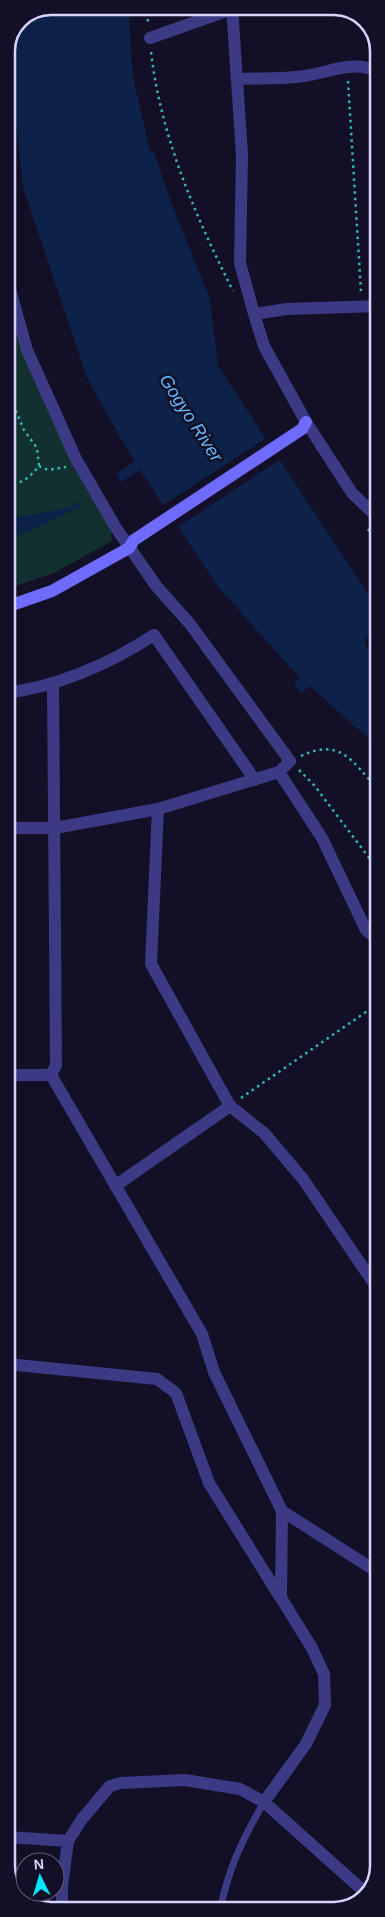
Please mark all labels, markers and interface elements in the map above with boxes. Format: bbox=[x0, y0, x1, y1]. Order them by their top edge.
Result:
water label: Gogyo River bbox=[155, 371, 227, 466]
north arrow bbox=[15, 1852, 65, 1902]
text: N bbox=[33, 1856, 45, 1872]

